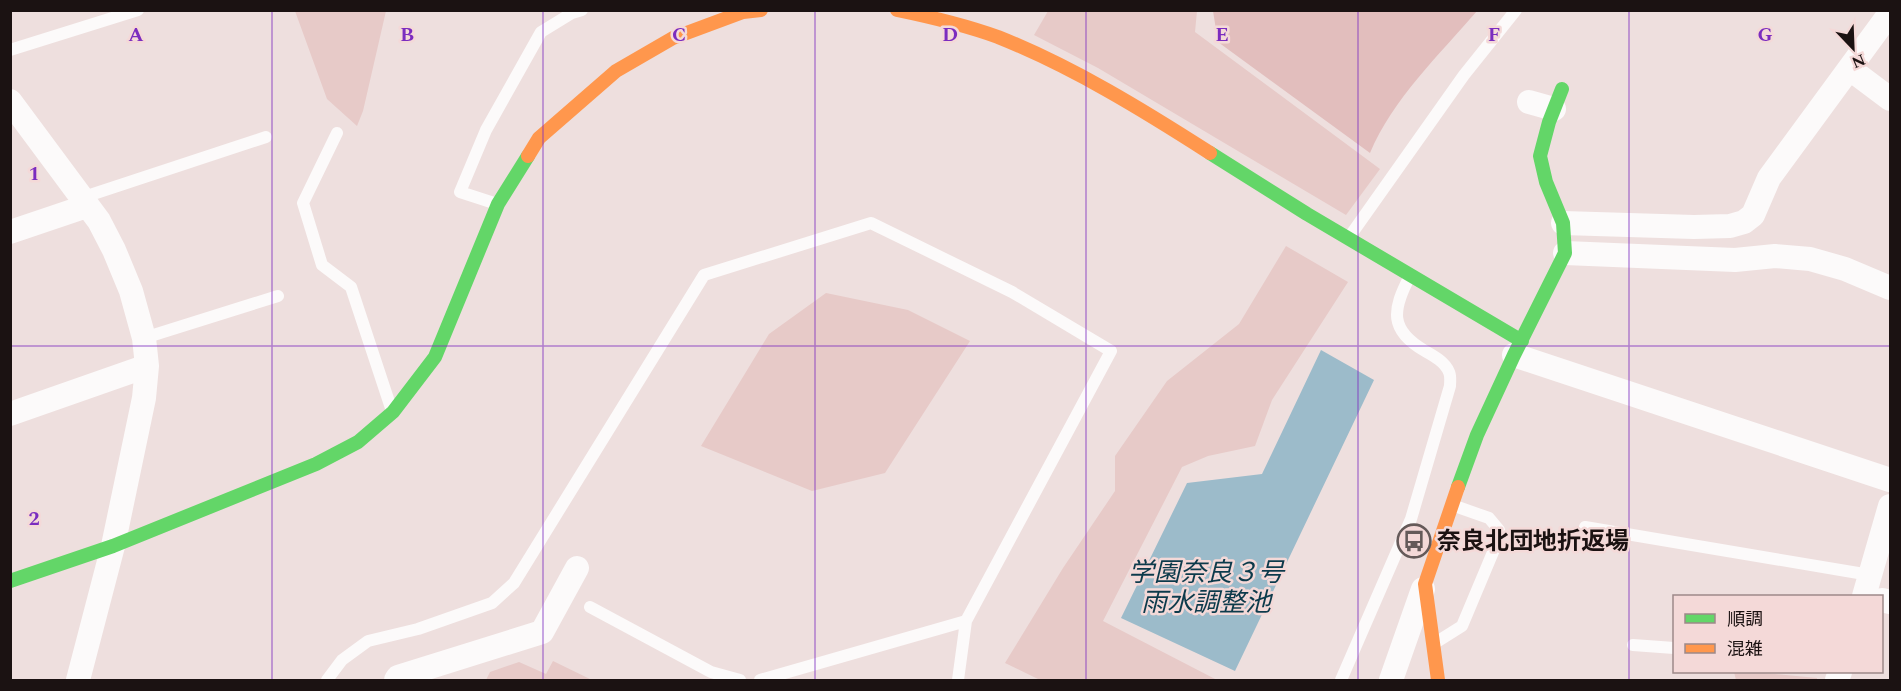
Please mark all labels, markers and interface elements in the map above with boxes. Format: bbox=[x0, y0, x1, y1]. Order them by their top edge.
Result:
north arrow bbox=[1823, 18, 1883, 78]
text: A bbox=[128, 20, 144, 50]
text: B bbox=[400, 20, 414, 50]
text: C bbox=[672, 20, 686, 50]
text: D bbox=[942, 20, 958, 50]
text: E bbox=[1215, 20, 1229, 50]
text: F bbox=[1488, 20, 1500, 50]
text: G bbox=[1757, 20, 1773, 50]
text: N bbox=[1848, 47, 1869, 74]
text: 1 bbox=[28, 159, 40, 189]
text: 2 bbox=[28, 504, 40, 534]
bus stop icon: 奈良北団地折返場 bbox=[1396, 523, 1432, 559]
place label: 奈良北団地折返場 bbox=[1437, 524, 1629, 560]
water label: 学園奈良３号 雨水調整池 bbox=[1128, 553, 1286, 623]
legend bbox=[1673, 595, 1883, 673]
text: 順調 bbox=[1727, 606, 1763, 633]
text: 混雑 bbox=[1727, 636, 1763, 663]

